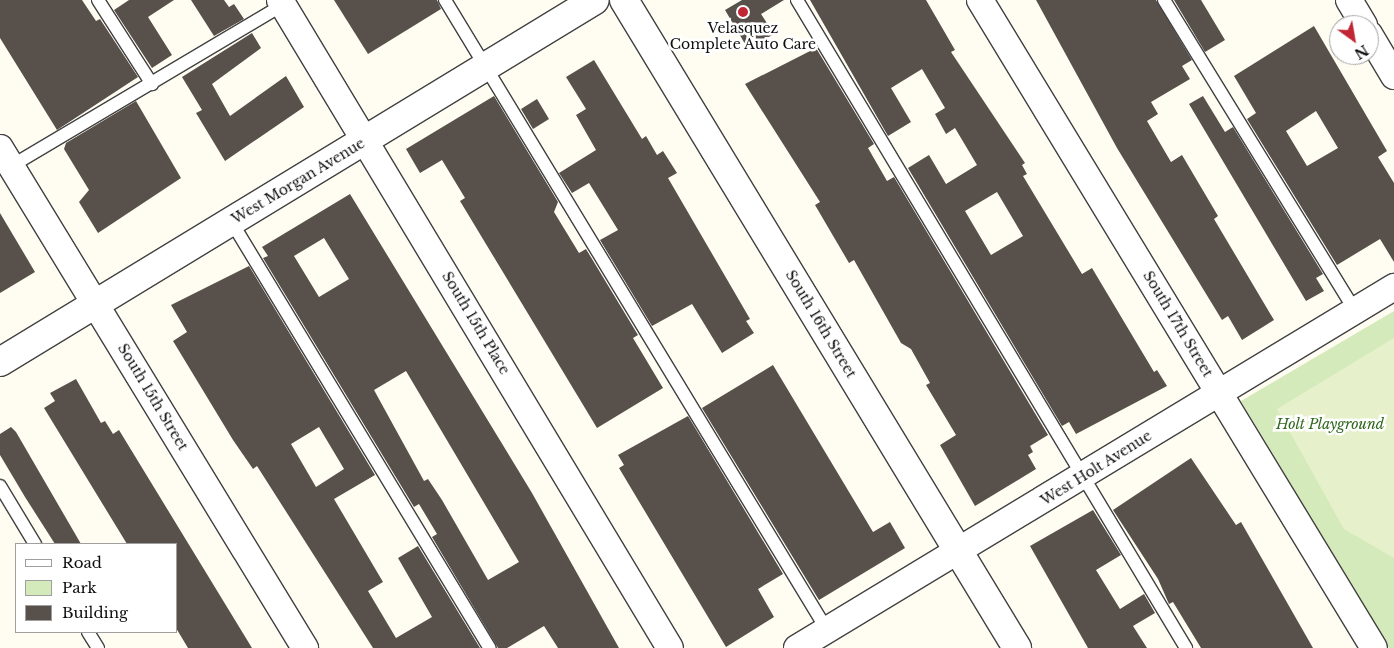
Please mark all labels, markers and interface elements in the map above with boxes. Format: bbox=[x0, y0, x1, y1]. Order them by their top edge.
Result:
marker: Velasquez Complete Auto Care bbox=[737, 6, 749, 18]
north arrow bbox=[1329, 15, 1379, 65]
place label: Velasquez Complete Auto Care bbox=[670, 20, 816, 52]
text: N bbox=[1351, 41, 1372, 63]
street label: West Morgan Avenue bbox=[228, 134, 368, 228]
street label: South 16th Street bbox=[782, 267, 860, 381]
street label: South 15th Place bbox=[439, 268, 513, 378]
street label: South 17th Street bbox=[1140, 268, 1216, 380]
street label: South 15th Street bbox=[114, 340, 192, 454]
park label: Holt Playground bbox=[1276, 416, 1384, 432]
street label: West Holt Avenue bbox=[1037, 427, 1155, 509]
legend bbox=[15, 543, 178, 633]
text: Road bbox=[62, 553, 102, 572]
text: Park bbox=[62, 578, 97, 597]
text: Building bbox=[62, 603, 128, 622]

